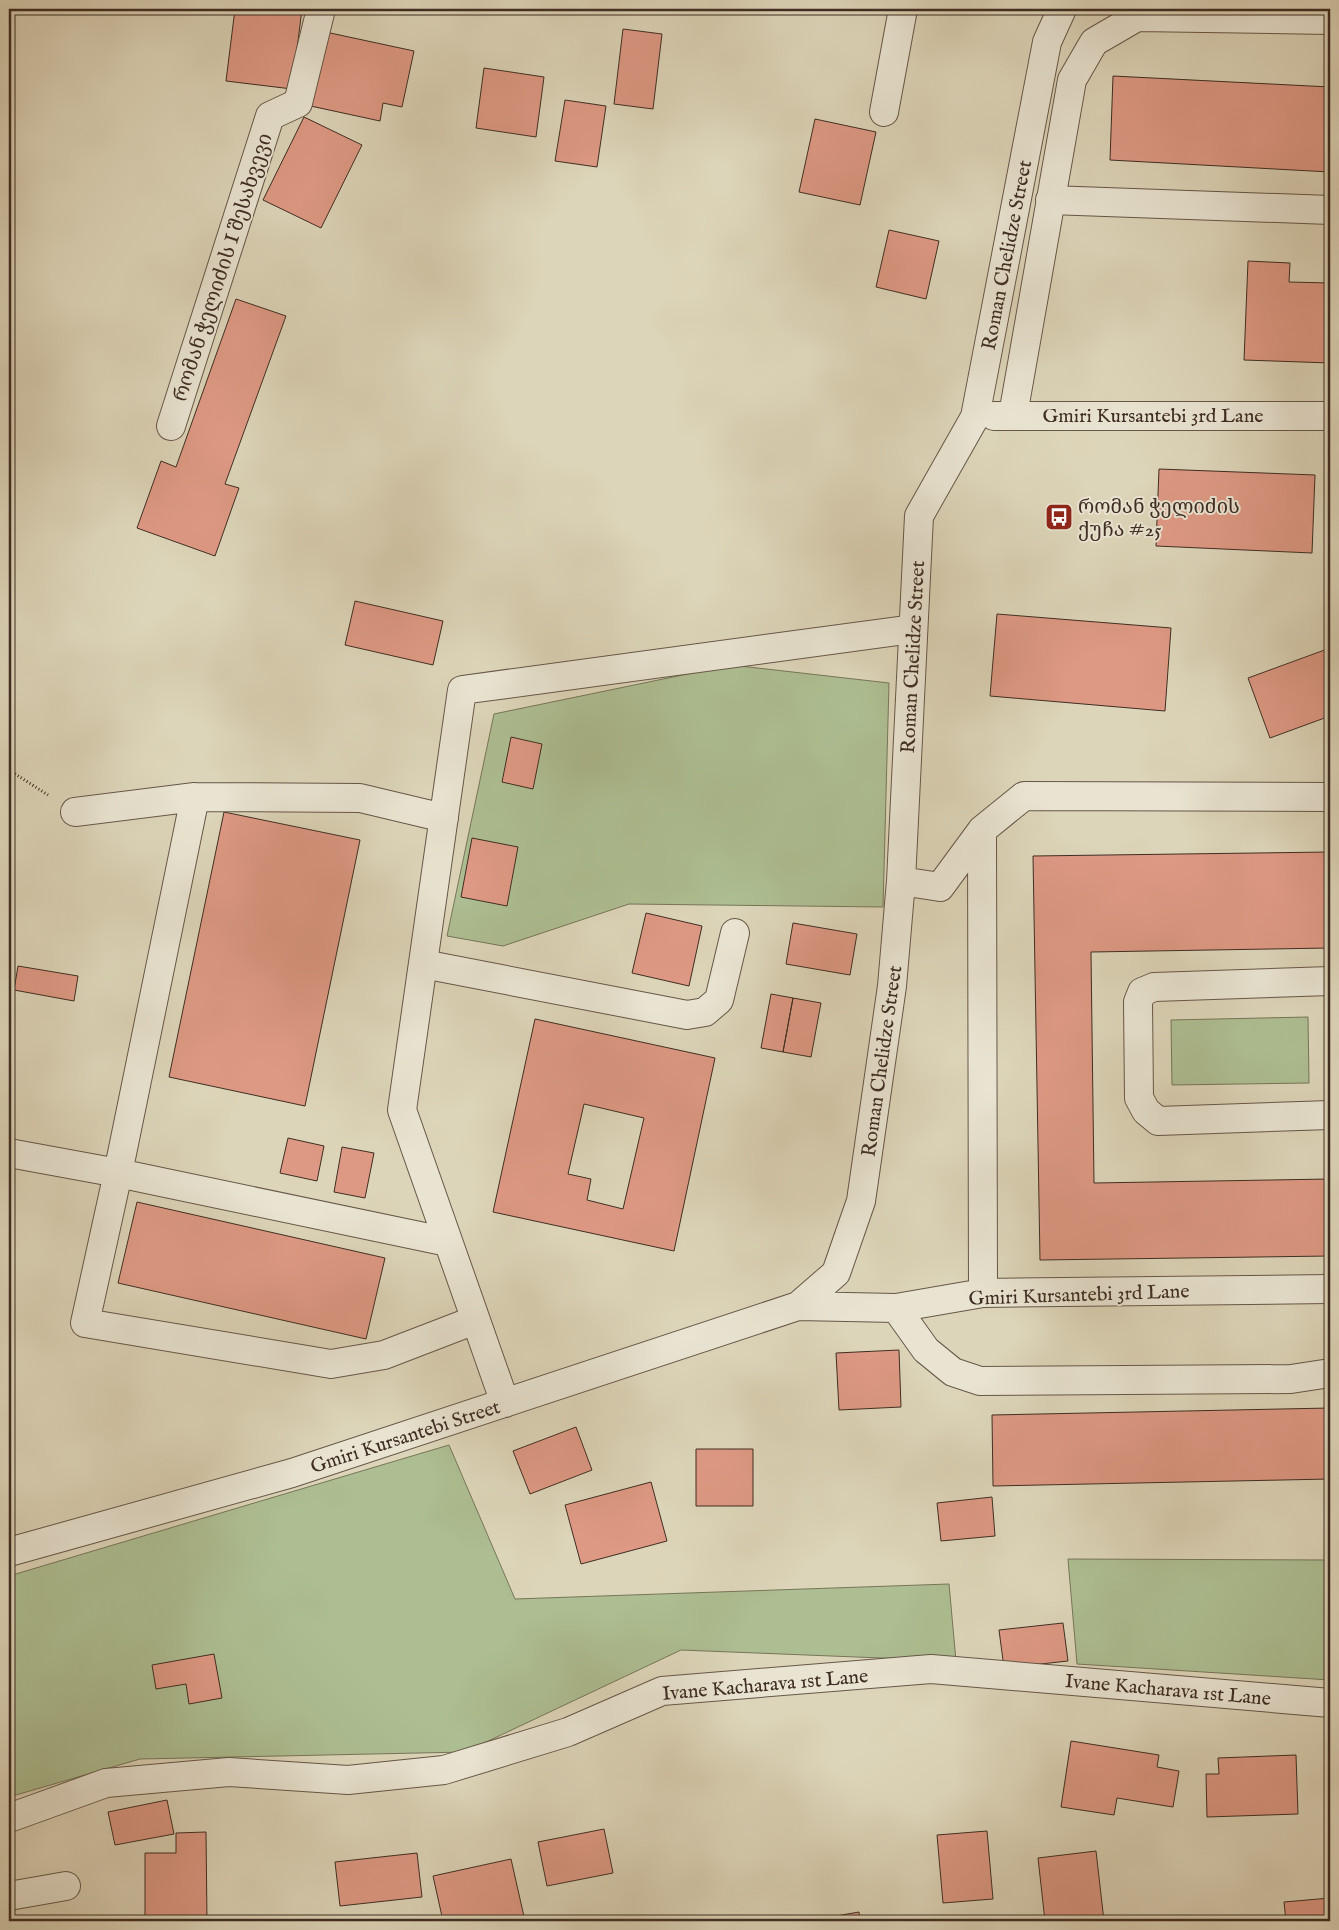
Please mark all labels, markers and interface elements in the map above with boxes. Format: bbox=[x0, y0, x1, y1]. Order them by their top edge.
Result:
street label: რომან ჭელიძის I შესახვევი bbox=[168, 130, 279, 405]
street label: Roman Chelidze Street bbox=[977, 158, 1038, 352]
street label: Gmiri Kursantebi 3rd Lane bbox=[1042, 404, 1264, 429]
place label: რომან ჭელიძის ქუჩა #25 bbox=[1078, 495, 1240, 543]
bus stop icon: რომან ჭელიძის ქუჩა #25 bbox=[1044, 502, 1074, 532]
street label: Roman Chelidze Street bbox=[896, 560, 931, 754]
street label: Roman Chelidze Street bbox=[857, 964, 908, 1158]
street label: Gmiri Kursantebi 3rd Lane bbox=[968, 1279, 1190, 1312]
street label: Gmiri Kursantebi Street bbox=[307, 1395, 504, 1480]
street label: Ivane Kacharava 1st Lane bbox=[661, 1664, 869, 1707]
street label: Ivane Kacharava 1st Lane bbox=[1064, 1669, 1272, 1712]

